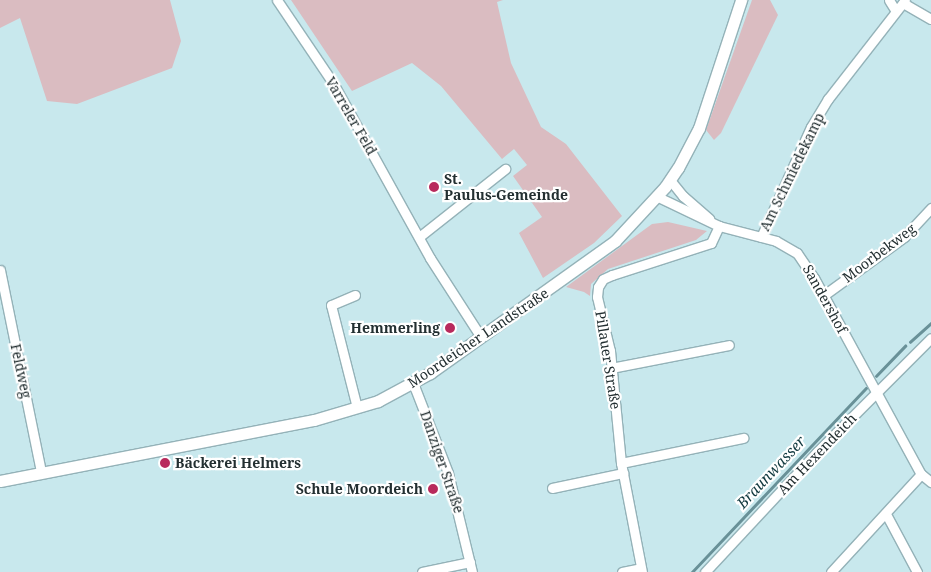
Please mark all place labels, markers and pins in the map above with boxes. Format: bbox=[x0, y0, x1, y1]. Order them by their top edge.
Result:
place label: St. Paulus-Gemeinde bbox=[444, 171, 568, 203]
marker: St. Paulus-Gemeinde bbox=[428, 181, 440, 193]
place label: Hemmerling bbox=[351, 320, 440, 336]
marker: Hemmerling bbox=[444, 322, 456, 334]
place label: Bäckerei Helmers bbox=[175, 455, 301, 471]
marker: Bäckerei Helmers bbox=[159, 457, 171, 469]
place label: Schule Moordeich bbox=[296, 481, 423, 497]
marker: Schule Moordeich bbox=[427, 483, 439, 495]

